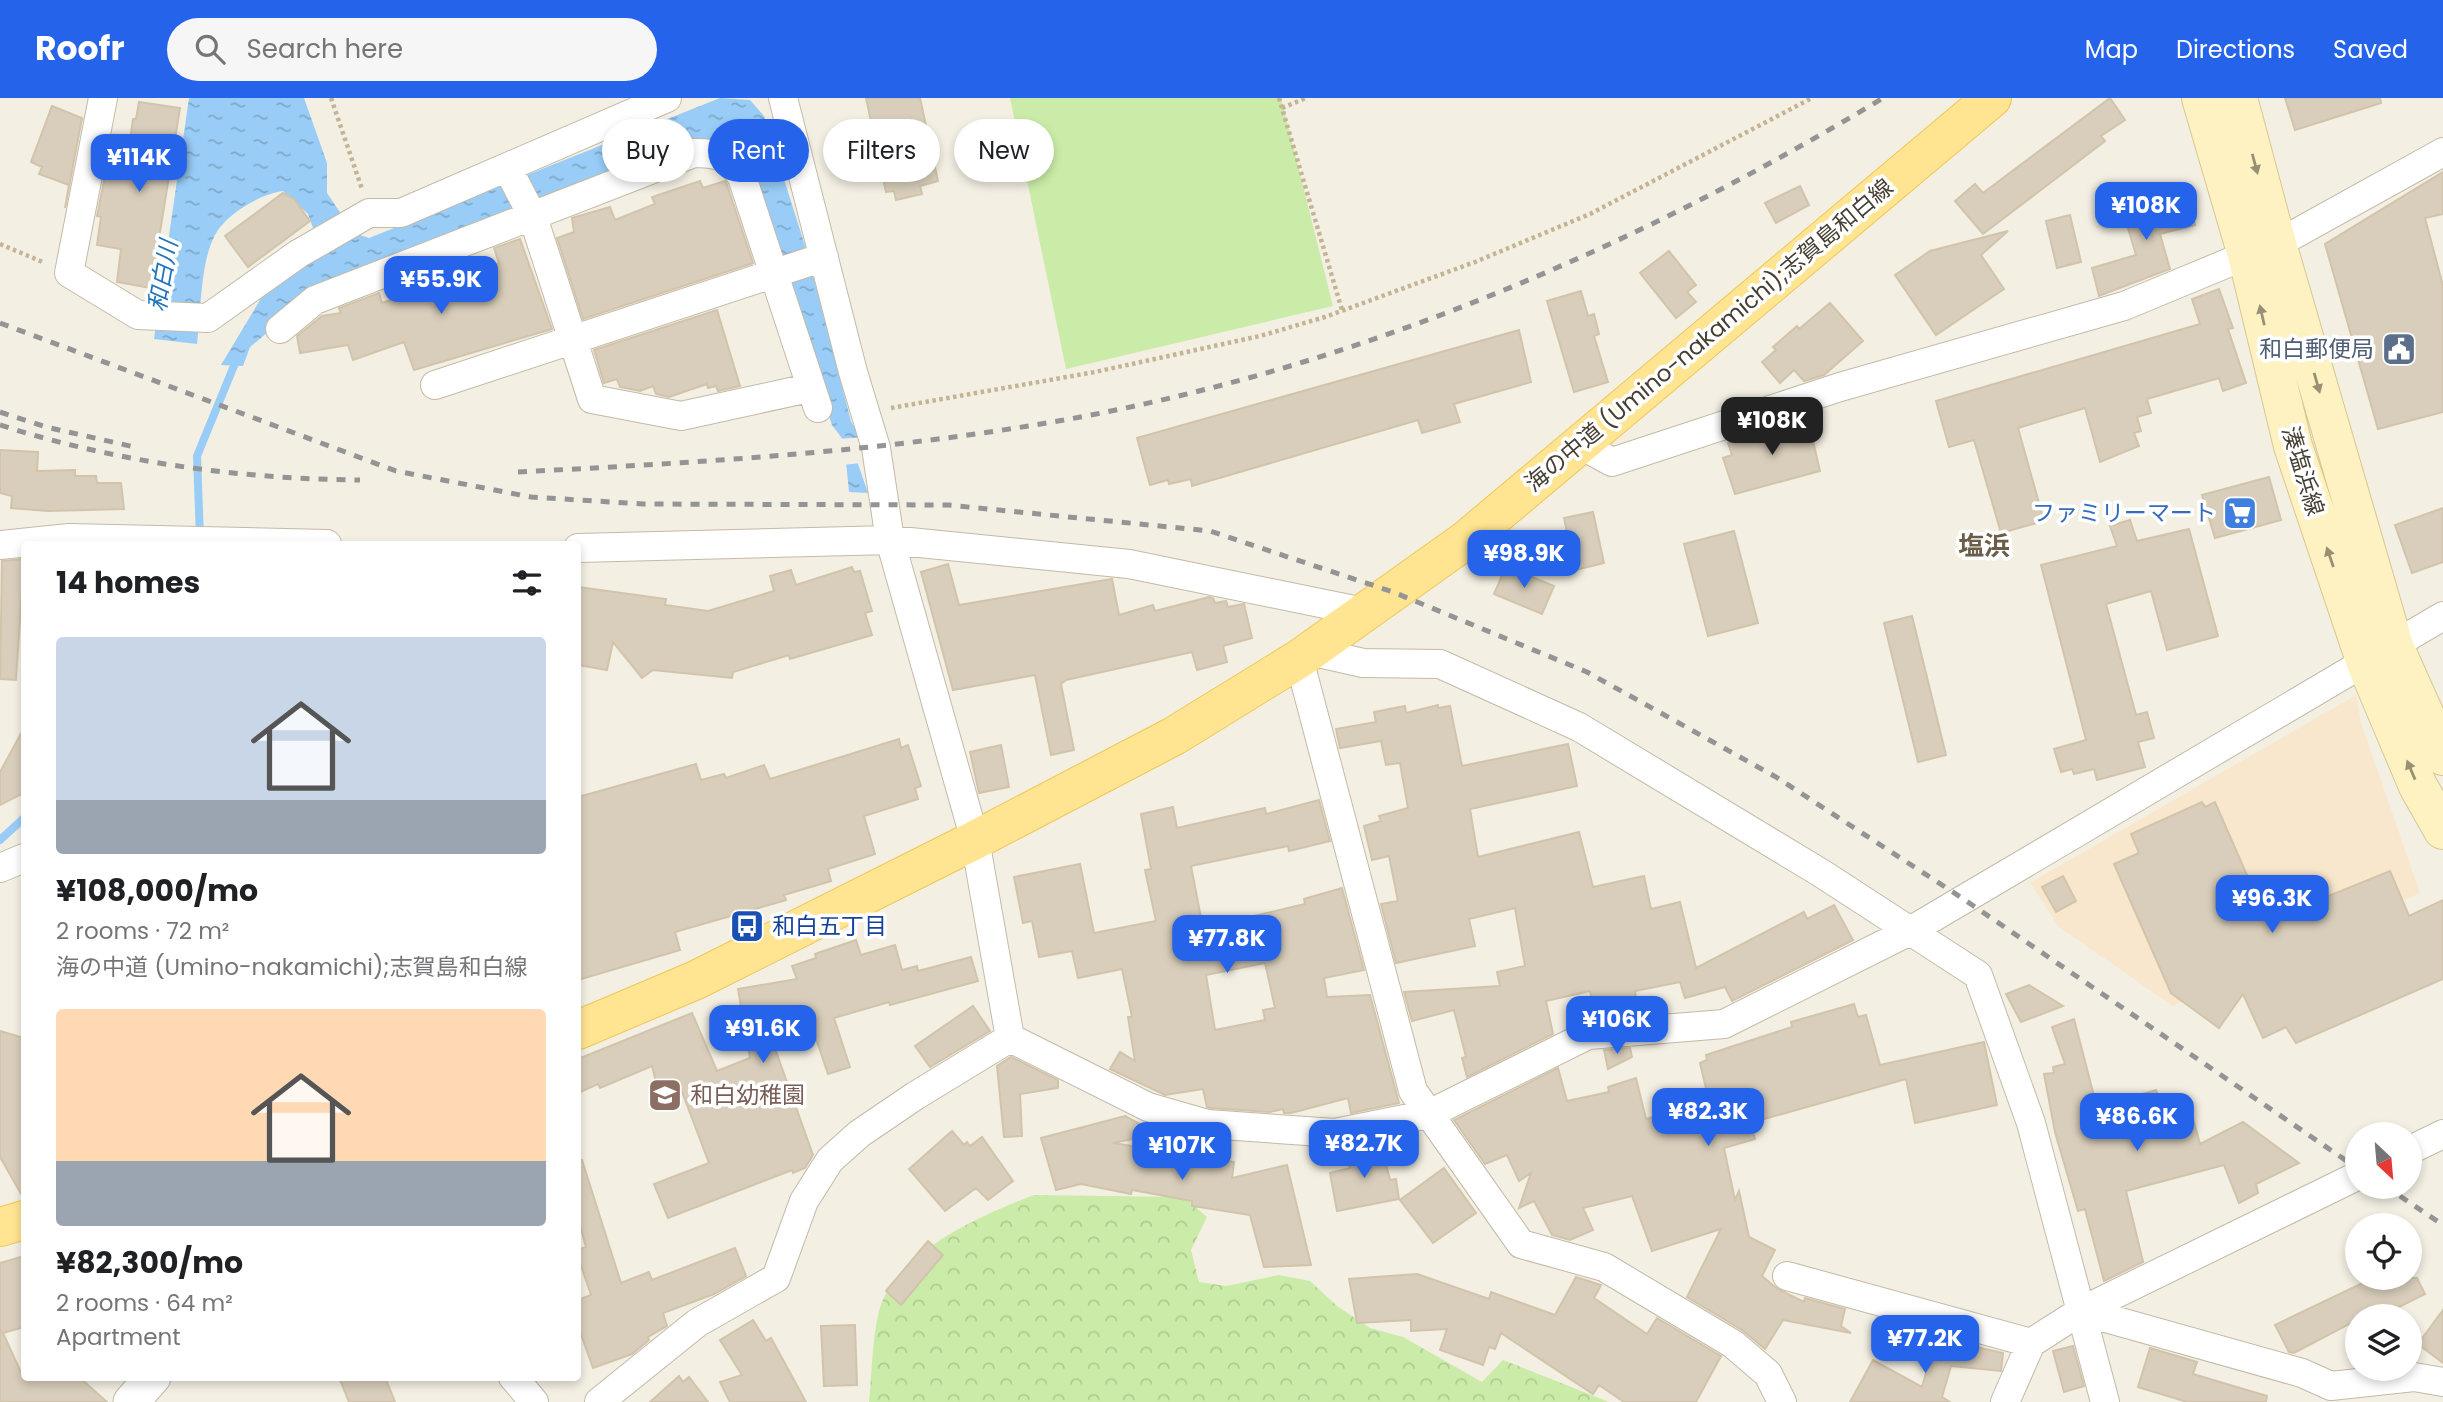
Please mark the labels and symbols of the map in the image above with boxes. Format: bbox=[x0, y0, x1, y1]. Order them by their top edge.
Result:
pin: ¥114K bbox=[90, 134, 188, 194]
one-way arrow bbox=[2251, 154, 2261, 175]
street label: 海の中道 (Umino-nakamichi);志賀島和白線 bbox=[1518, 171, 1900, 499]
pin: ¥108K bbox=[2097, 183, 2195, 242]
water label: 和白川 bbox=[140, 235, 186, 314]
pin: ¥55.9K bbox=[384, 256, 498, 316]
one-way arrow bbox=[2256, 304, 2267, 326]
public building icon: 和白郵便局 bbox=[2380, 330, 2418, 368]
place label: 和白郵便局 bbox=[2259, 333, 2374, 365]
one-way arrow bbox=[2313, 373, 2323, 394]
pin: ¥108K bbox=[1723, 398, 1821, 457]
street label: 湊塩浜線 bbox=[2274, 422, 2332, 520]
supermarket icon: ファミリーマート bbox=[2221, 494, 2259, 532]
place label: ファミリーマート bbox=[2032, 497, 2216, 529]
district label: 塩浜 bbox=[1958, 528, 2010, 564]
pin: ¥98.9K bbox=[1467, 531, 1581, 590]
one-way arrow bbox=[2324, 547, 2335, 568]
one-way arrow bbox=[2405, 759, 2416, 780]
pin: ¥96.3K bbox=[2215, 876, 2329, 935]
bus stop icon: 和白五丁目 bbox=[728, 907, 766, 945]
place label: 和白五丁目 bbox=[772, 910, 887, 942]
pin: ¥77.8K bbox=[1170, 916, 1284, 975]
pin: ¥106K bbox=[1568, 996, 1666, 1056]
pin: ¥91.6K bbox=[706, 1006, 820, 1065]
school or university icon: 和白幼稚園 bbox=[646, 1076, 684, 1114]
place label: 和白幼稚園 bbox=[690, 1079, 805, 1111]
pin: ¥82.3K bbox=[1651, 1088, 1765, 1148]
pin: ¥86.6K bbox=[2080, 1094, 2194, 1153]
pin: ¥82.7K bbox=[1307, 1121, 1421, 1180]
pin: ¥107K bbox=[1133, 1122, 1231, 1182]
north arrow bbox=[2345, 1122, 2422, 1199]
pin: ¥77.2K bbox=[1868, 1316, 1982, 1375]

